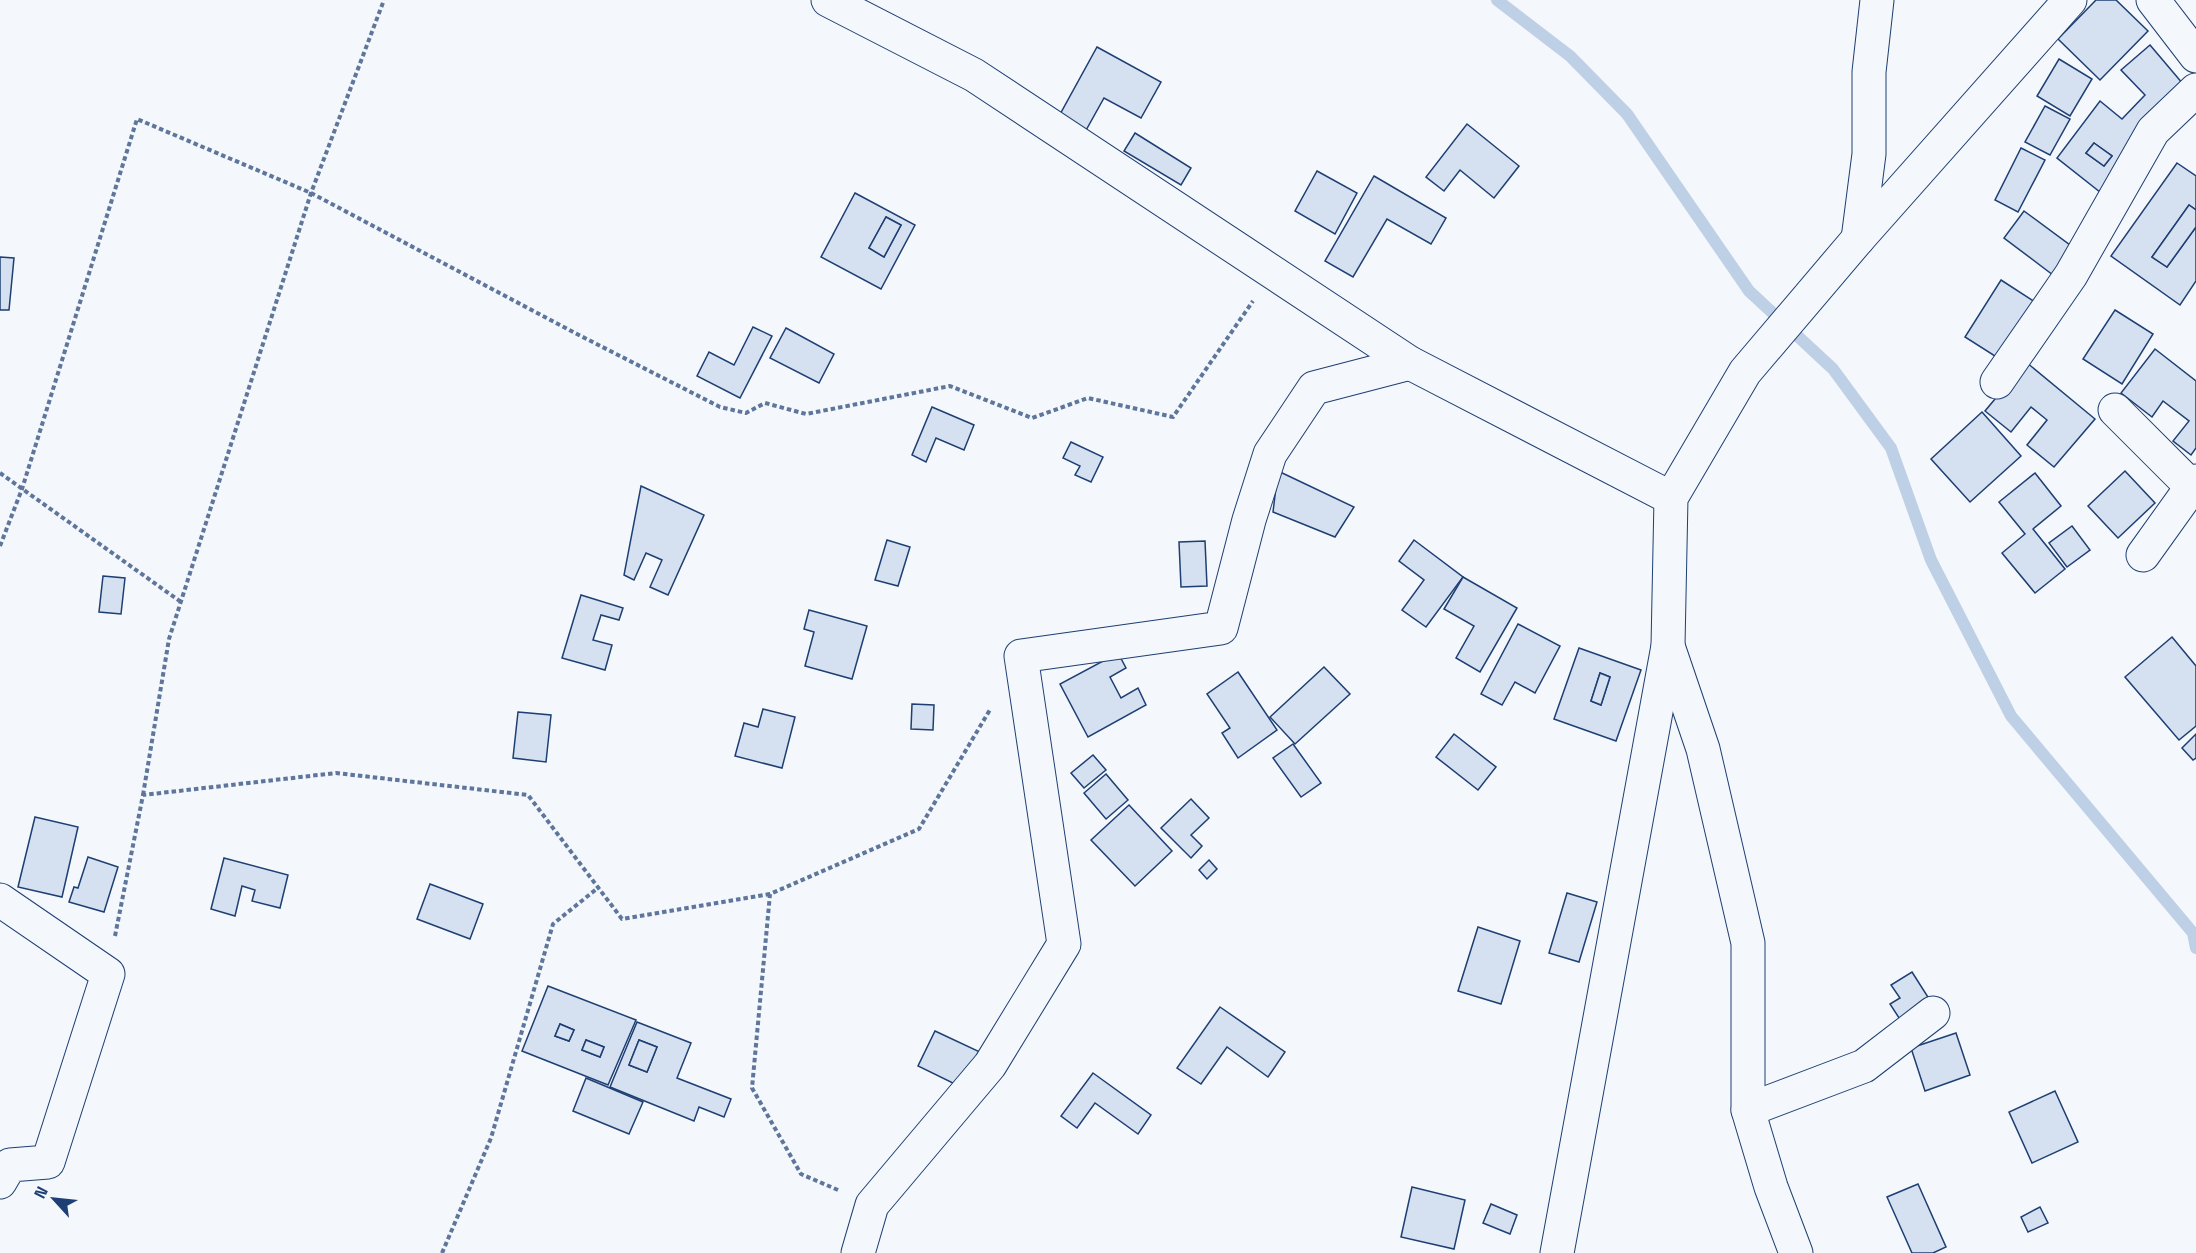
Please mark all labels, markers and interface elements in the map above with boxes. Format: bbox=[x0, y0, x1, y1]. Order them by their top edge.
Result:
north arrow bbox=[24, 1169, 84, 1229]
text: N bbox=[29, 1183, 53, 1202]

